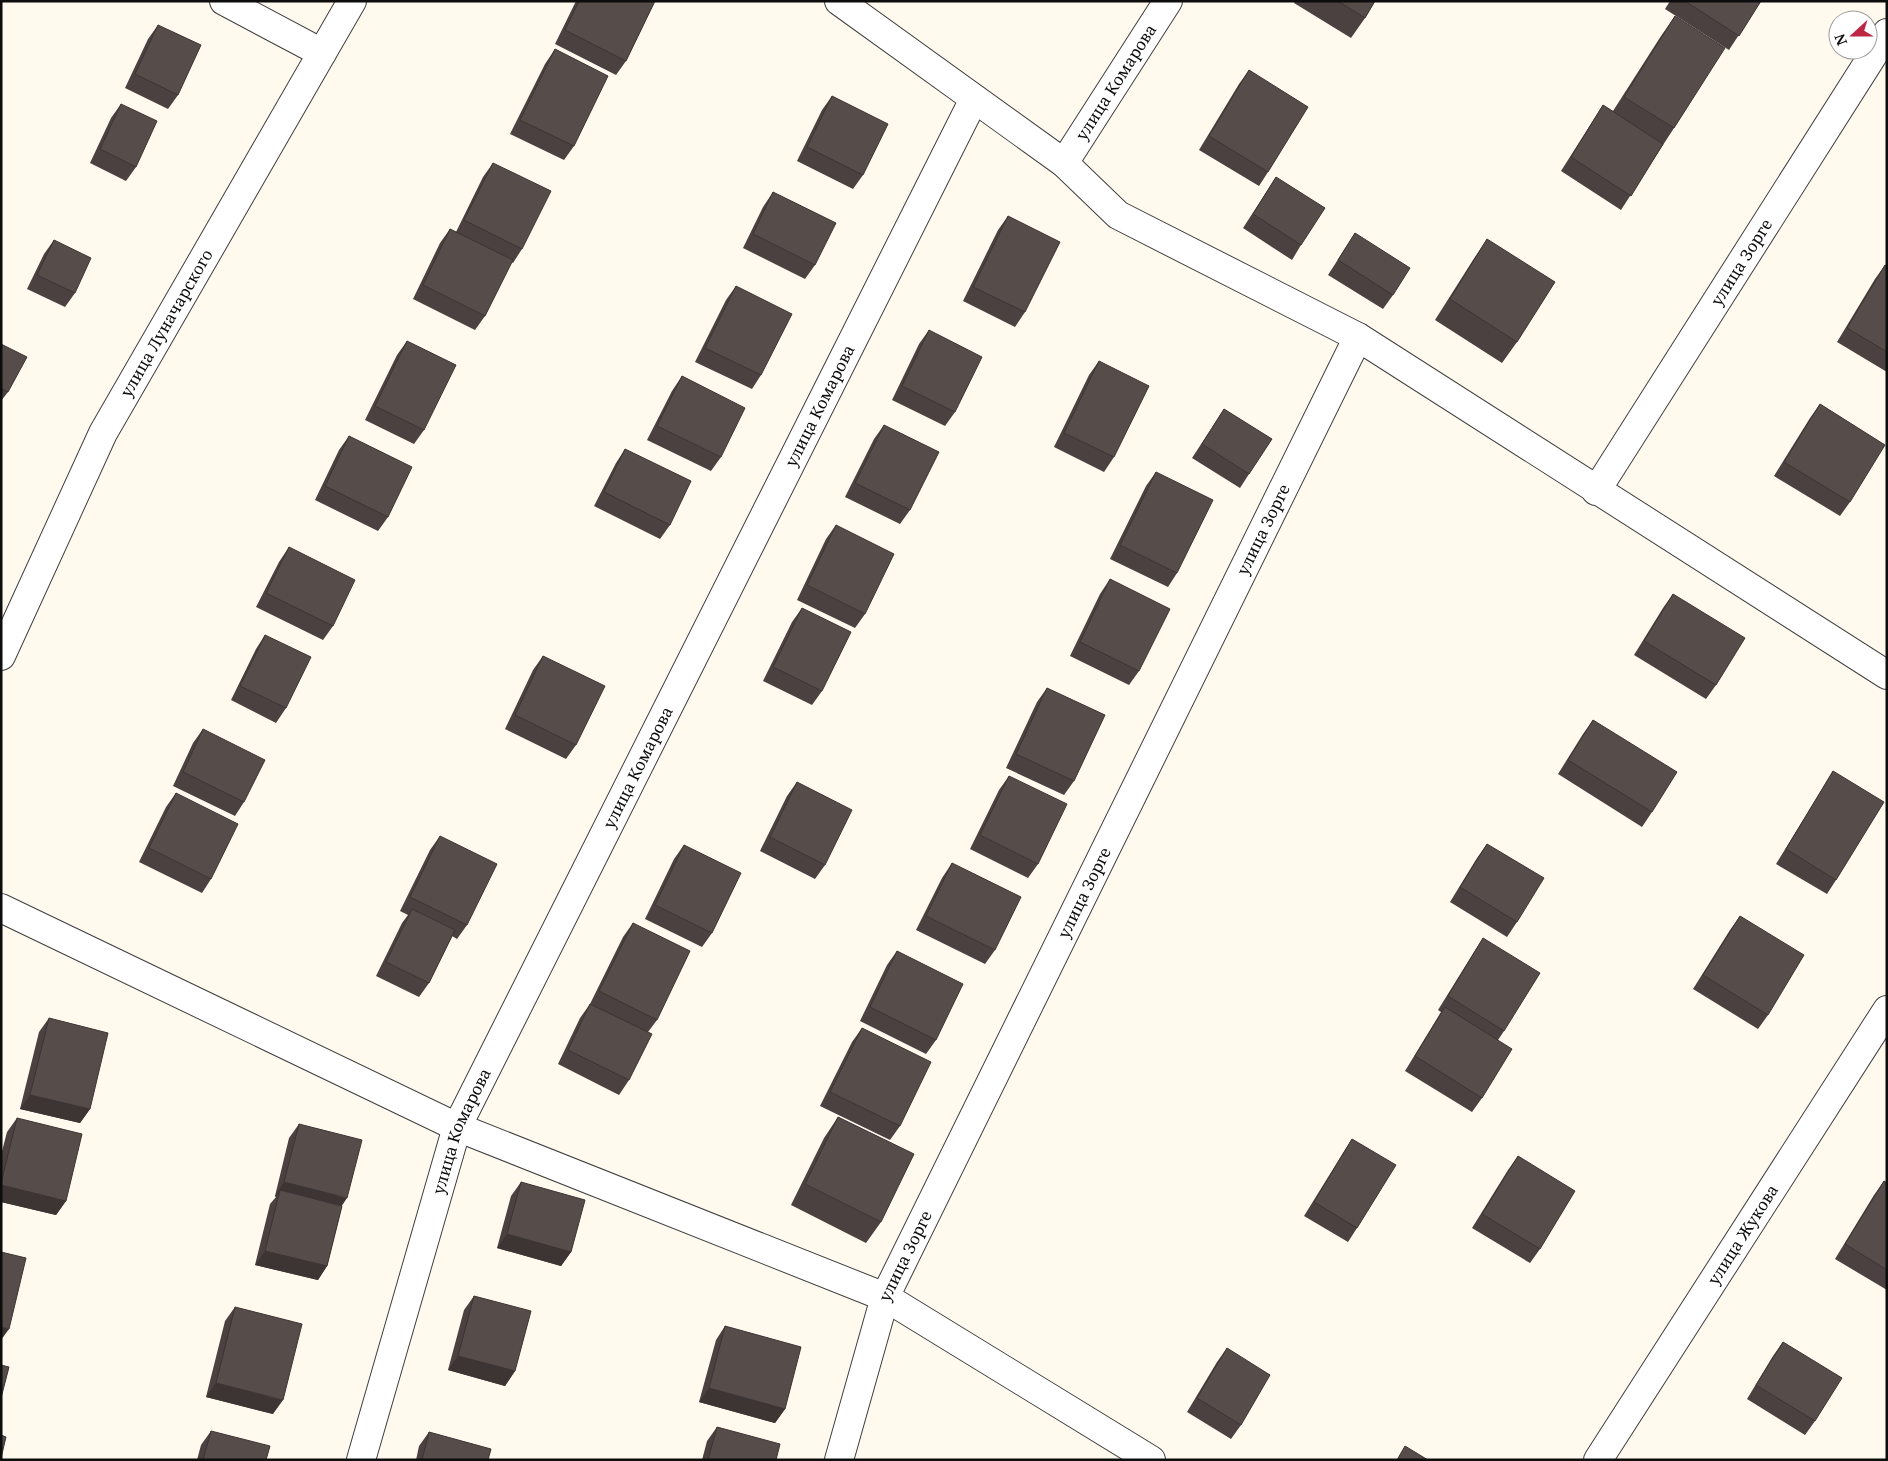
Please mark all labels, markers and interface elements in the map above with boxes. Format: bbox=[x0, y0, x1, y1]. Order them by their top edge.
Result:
north arrow bbox=[1828, 10, 1878, 60]
street label: улица Комарова bbox=[1070, 20, 1161, 144]
text: N bbox=[1830, 31, 1851, 48]
street label: улица Зорге bbox=[1706, 215, 1777, 310]
street label: улица Луначарского bbox=[115, 245, 218, 401]
street label: улица Комарова bbox=[780, 341, 860, 470]
street label: улица Зорге bbox=[1231, 480, 1295, 579]
street label: улица Комарова bbox=[598, 703, 678, 832]
street label: улица Зорге bbox=[1052, 844, 1116, 942]
street label: улица Комарова bbox=[427, 1065, 496, 1197]
street label: улица Жукова bbox=[1702, 1180, 1783, 1289]
street label: улица Зорге bbox=[873, 1207, 937, 1305]

